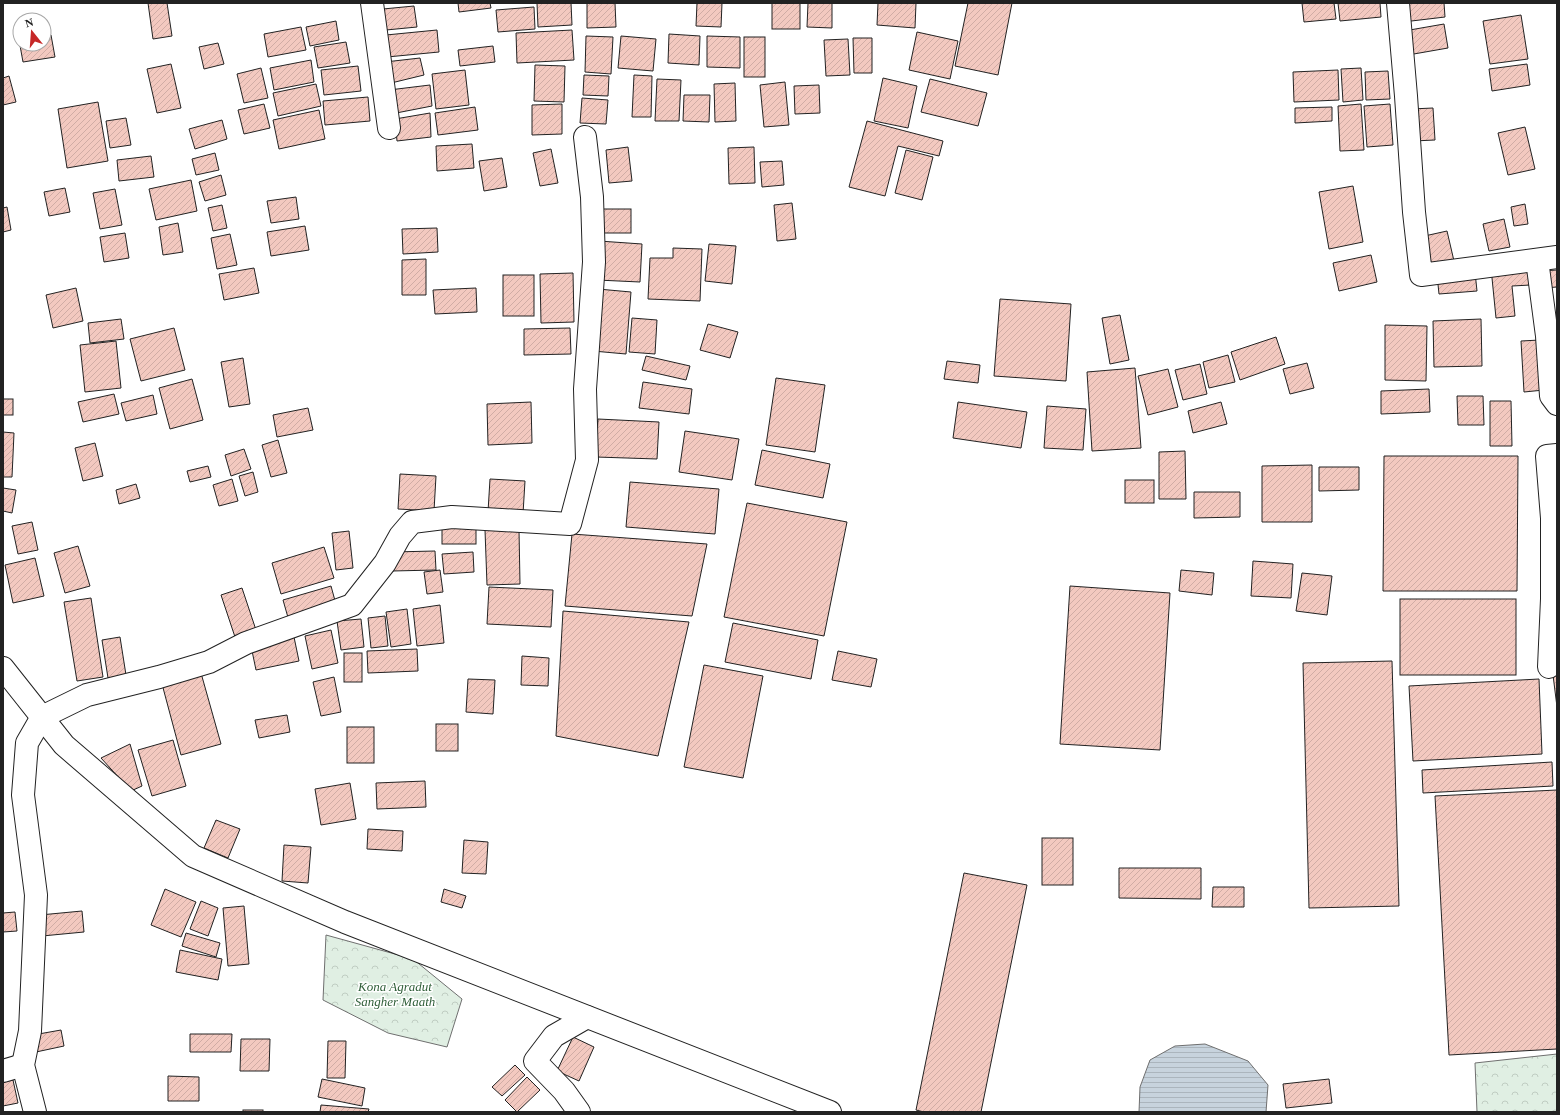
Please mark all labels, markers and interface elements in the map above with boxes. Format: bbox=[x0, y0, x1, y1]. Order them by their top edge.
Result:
north arrow bbox=[12, 12, 52, 52]
text: N bbox=[24, 16, 35, 29]
park label: Kona Agradut Sangher Maath bbox=[355, 979, 435, 1009]

